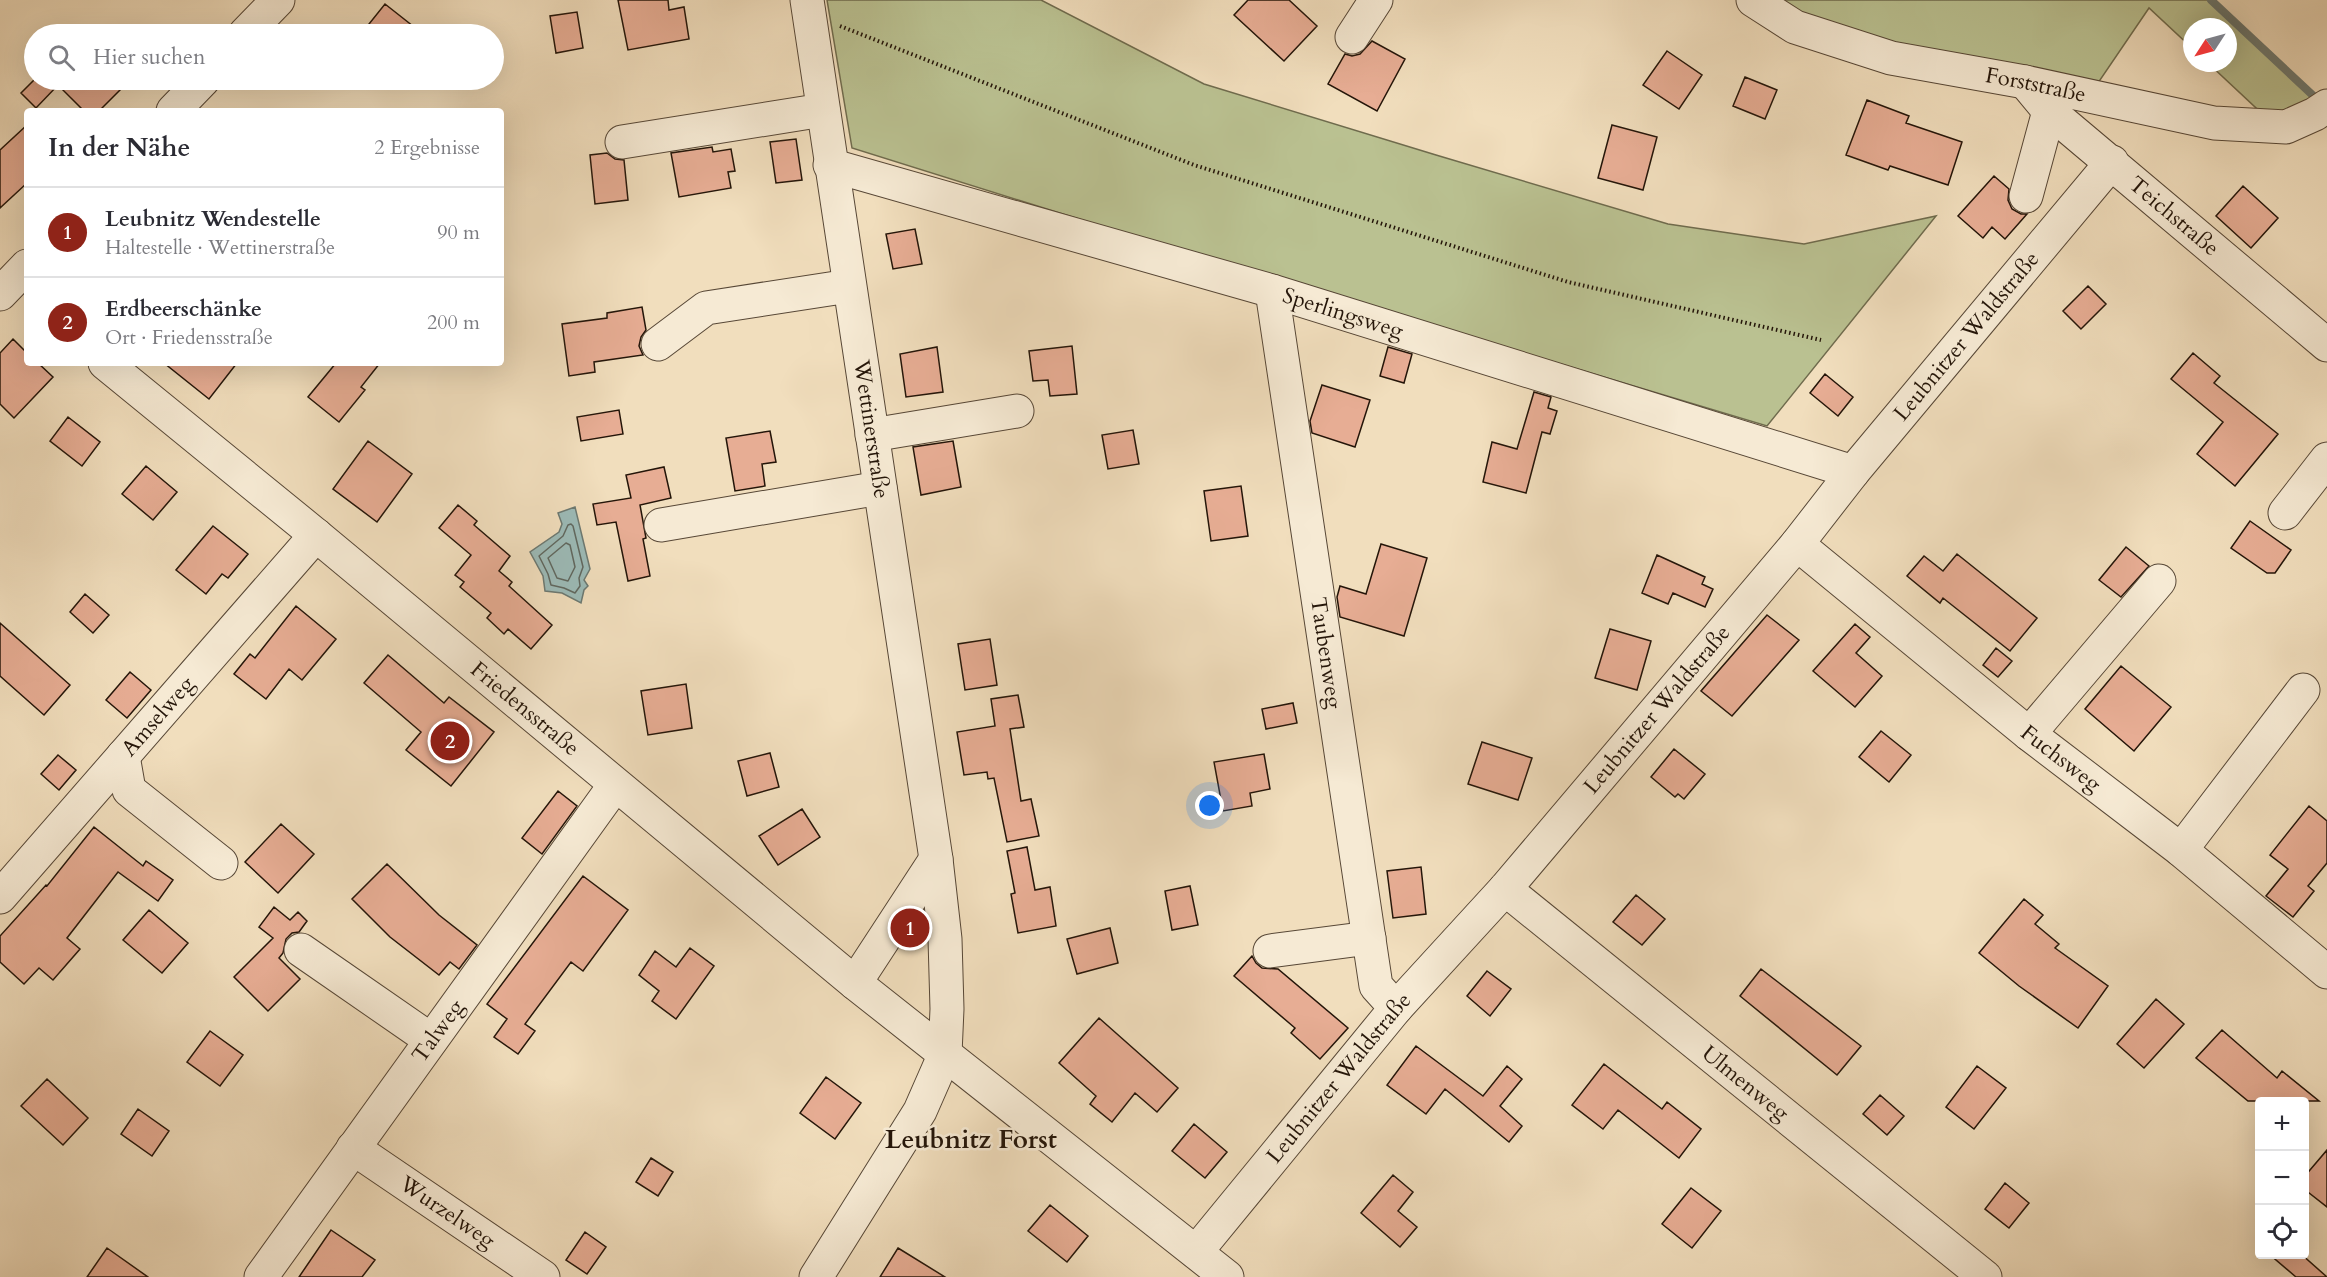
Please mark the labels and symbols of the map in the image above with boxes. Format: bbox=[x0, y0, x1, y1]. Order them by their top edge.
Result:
north arrow bbox=[2183, 18, 2237, 72]
street label: Forststraße bbox=[1983, 60, 2089, 110]
street label: Teichstraße bbox=[2122, 169, 2225, 263]
street label: Leubnitzer Waldstraße bbox=[1887, 245, 2046, 427]
street label: Sperlingsweg bbox=[1279, 280, 1408, 346]
street label: Wettinerstraße bbox=[846, 357, 897, 501]
street label: Taubenweg bbox=[1303, 595, 1349, 711]
street label: Leubnitzer Waldstraße bbox=[1577, 619, 1737, 800]
street label: Friedensstraße bbox=[464, 655, 586, 763]
street label: Amselweg bbox=[115, 669, 202, 763]
pin: 2 bbox=[430, 718, 470, 764]
street label: Fuchsweg bbox=[2014, 718, 2108, 799]
your location bbox=[1195, 791, 1224, 820]
pin: 1 bbox=[890, 906, 930, 950]
street label: Leubnitzer Waldstraße bbox=[1260, 986, 1418, 1170]
street label: Talweg bbox=[405, 993, 471, 1069]
street label: Ulmenweg bbox=[1695, 1039, 1796, 1128]
district label: Leubnitz Forst bbox=[885, 1122, 1057, 1157]
street label: Wurzelweg bbox=[393, 1168, 502, 1256]

